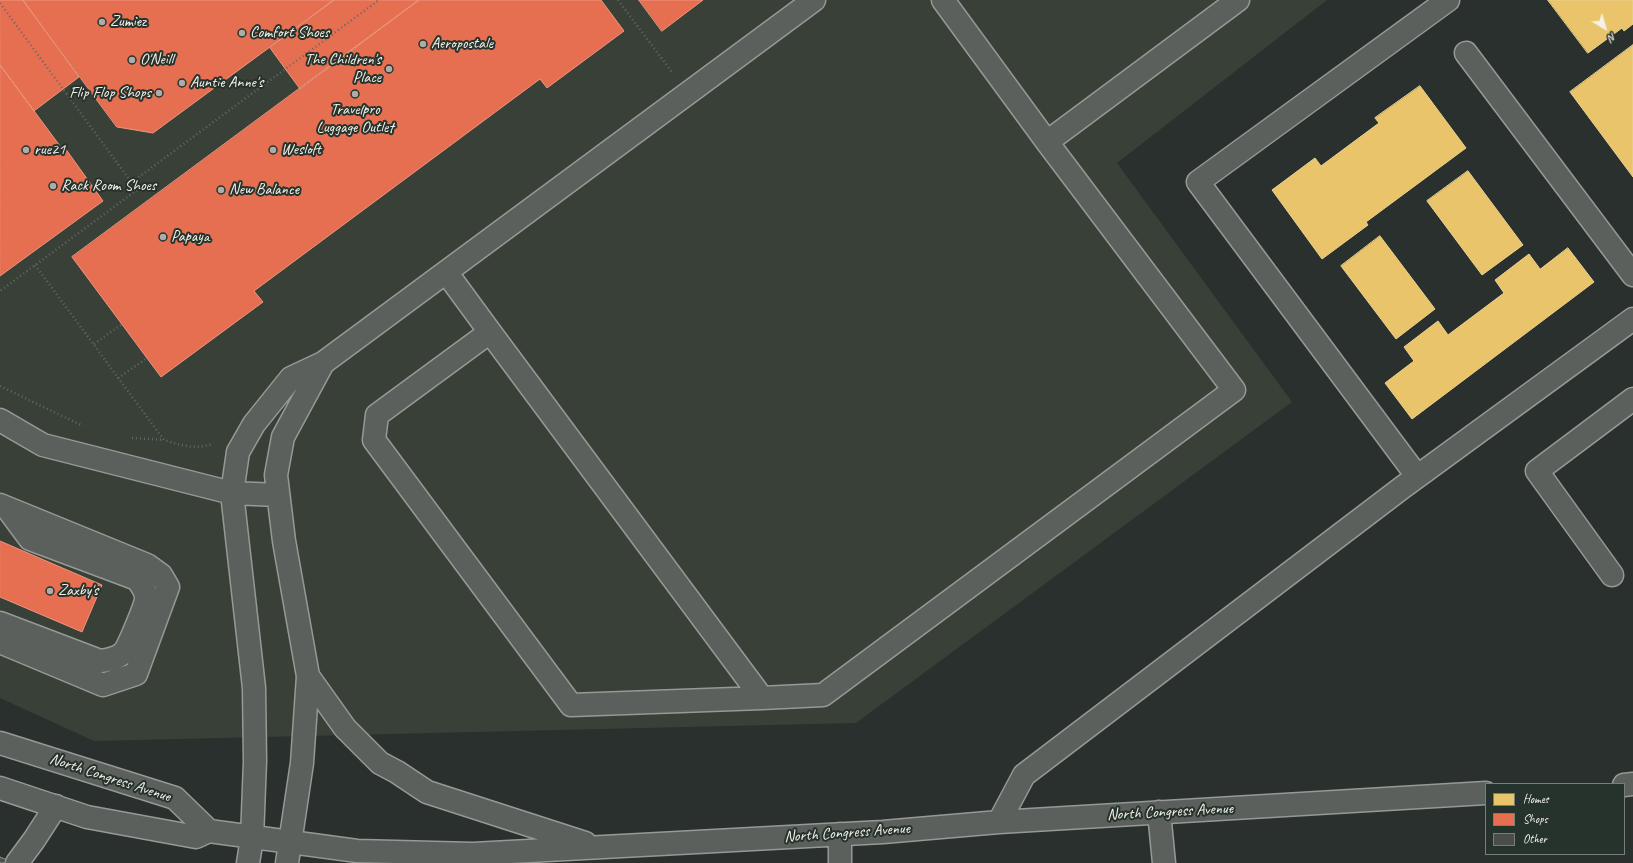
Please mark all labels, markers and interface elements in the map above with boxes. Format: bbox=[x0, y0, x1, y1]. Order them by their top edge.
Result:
north arrow bbox=[1585, 8, 1625, 48]
place label: Zumiez bbox=[110, 12, 146, 32]
marker: Zumiez bbox=[97, 17, 107, 27]
place label: Comfort Shoes bbox=[250, 23, 329, 43]
marker: Comfort Shoes bbox=[237, 28, 247, 38]
text: N bbox=[1605, 30, 1619, 45]
place label: Aeropostale bbox=[431, 34, 493, 54]
marker: Aeropostale bbox=[418, 39, 428, 49]
place label: O'Neill bbox=[140, 50, 173, 70]
place label: The Children's Place bbox=[304, 50, 381, 88]
marker: O'Neill bbox=[127, 55, 137, 65]
marker: The Children's Place bbox=[384, 64, 394, 74]
place label: Auntie Anne's bbox=[190, 73, 263, 93]
marker: Auntie Anne's bbox=[177, 78, 187, 88]
place label: Flip Flop Shops bbox=[69, 83, 151, 103]
marker: Flip Flop Shops bbox=[154, 88, 164, 98]
marker: Travelpro Luggage Outlet bbox=[350, 89, 360, 99]
place label: Travelpro Luggage Outlet bbox=[317, 100, 393, 138]
place label: rue21 bbox=[34, 140, 65, 160]
place label: Wesloft bbox=[281, 140, 321, 160]
marker: rue21 bbox=[21, 145, 31, 155]
marker: Wesloft bbox=[268, 145, 278, 155]
place label: Rack Room Shoes bbox=[61, 176, 156, 196]
place label: New Balance bbox=[229, 180, 299, 200]
marker: Rack Room Shoes bbox=[48, 181, 58, 191]
marker: New Balance bbox=[216, 185, 226, 195]
place label: Papaya bbox=[171, 227, 209, 247]
marker: Papaya bbox=[158, 232, 168, 242]
place label: Zaxby's bbox=[58, 581, 98, 601]
marker: Zaxby's bbox=[45, 586, 55, 596]
street label: North Congress Avenue bbox=[47, 749, 173, 807]
legend bbox=[1485, 783, 1625, 855]
text: Homes bbox=[1523, 791, 1549, 807]
street label: North Congress Avenue bbox=[1107, 799, 1233, 825]
text: Shops bbox=[1523, 811, 1548, 827]
street label: North Congress Avenue bbox=[783, 819, 911, 847]
text: Other bbox=[1523, 831, 1547, 847]

